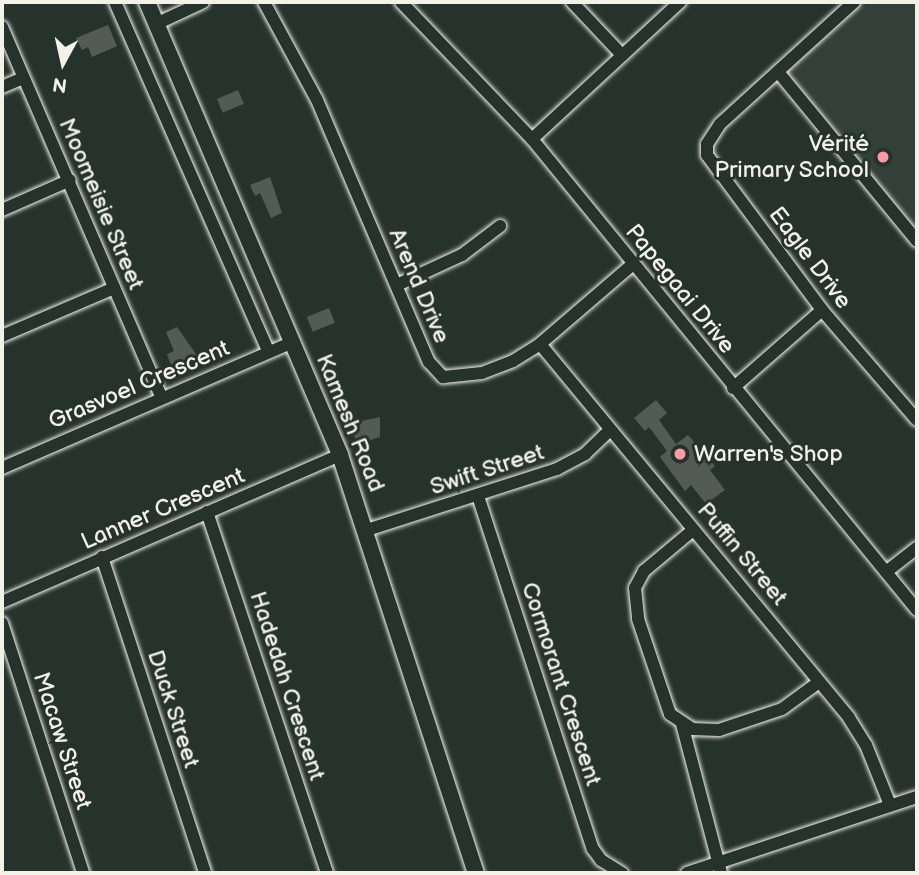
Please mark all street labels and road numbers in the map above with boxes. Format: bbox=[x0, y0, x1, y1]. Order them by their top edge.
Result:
street label: Moomeisie Street bbox=[52, 114, 150, 294]
street label: Eagle Drive bbox=[763, 202, 857, 314]
street label: Papegaai Drive bbox=[619, 219, 741, 359]
street label: Arend Drive bbox=[382, 224, 456, 348]
street label: Grasvoel Crescent bbox=[45, 335, 233, 435]
street label: Kamesh Road bbox=[310, 350, 390, 496]
street label: Swift Street bbox=[426, 439, 548, 501]
street label: Lanner Crescent bbox=[77, 462, 249, 556]
street label: Puffin Street bbox=[691, 497, 793, 611]
street label: Cormorant Crescent bbox=[515, 579, 607, 789]
street label: Hadedah Crescent bbox=[243, 588, 331, 784]
street label: Duck Street bbox=[141, 647, 205, 771]
street label: Macaw Street bbox=[27, 669, 97, 813]

